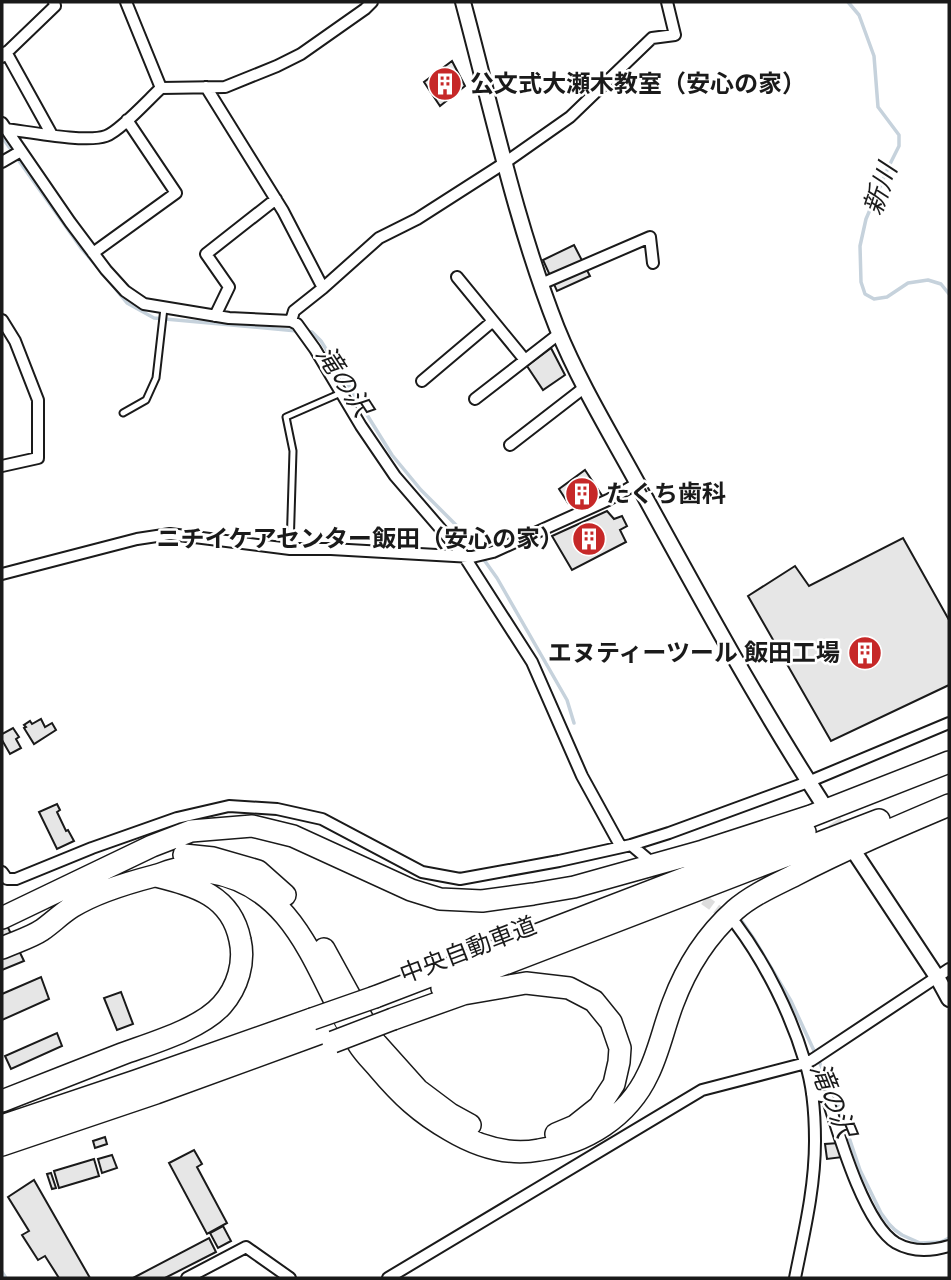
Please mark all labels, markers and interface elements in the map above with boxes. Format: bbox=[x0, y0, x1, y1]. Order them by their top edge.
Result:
building icon: 公文式大瀬木教室（安心の家） bbox=[426, 65, 464, 103]
place label: 公文式大瀬木教室（安心の家） bbox=[470, 71, 806, 97]
water label: 新川 bbox=[858, 157, 904, 218]
water label: 滝の沢 bbox=[310, 341, 379, 424]
building icon: たぐち歯科 bbox=[563, 475, 601, 513]
place label: たぐち歯科 bbox=[606, 481, 726, 507]
building icon: ニチイケアセンター飯田（安心の家） bbox=[570, 520, 608, 558]
place label: ニチイケアセンター飯田（安心の家） bbox=[156, 526, 564, 552]
building icon: エヌティーツール 飯田工場 bbox=[846, 634, 884, 672]
place label: エヌティーツール 飯田工場 bbox=[548, 640, 840, 666]
street label: 中央自動車道 bbox=[396, 912, 540, 988]
water label: 滝の沢 bbox=[804, 1059, 862, 1145]

